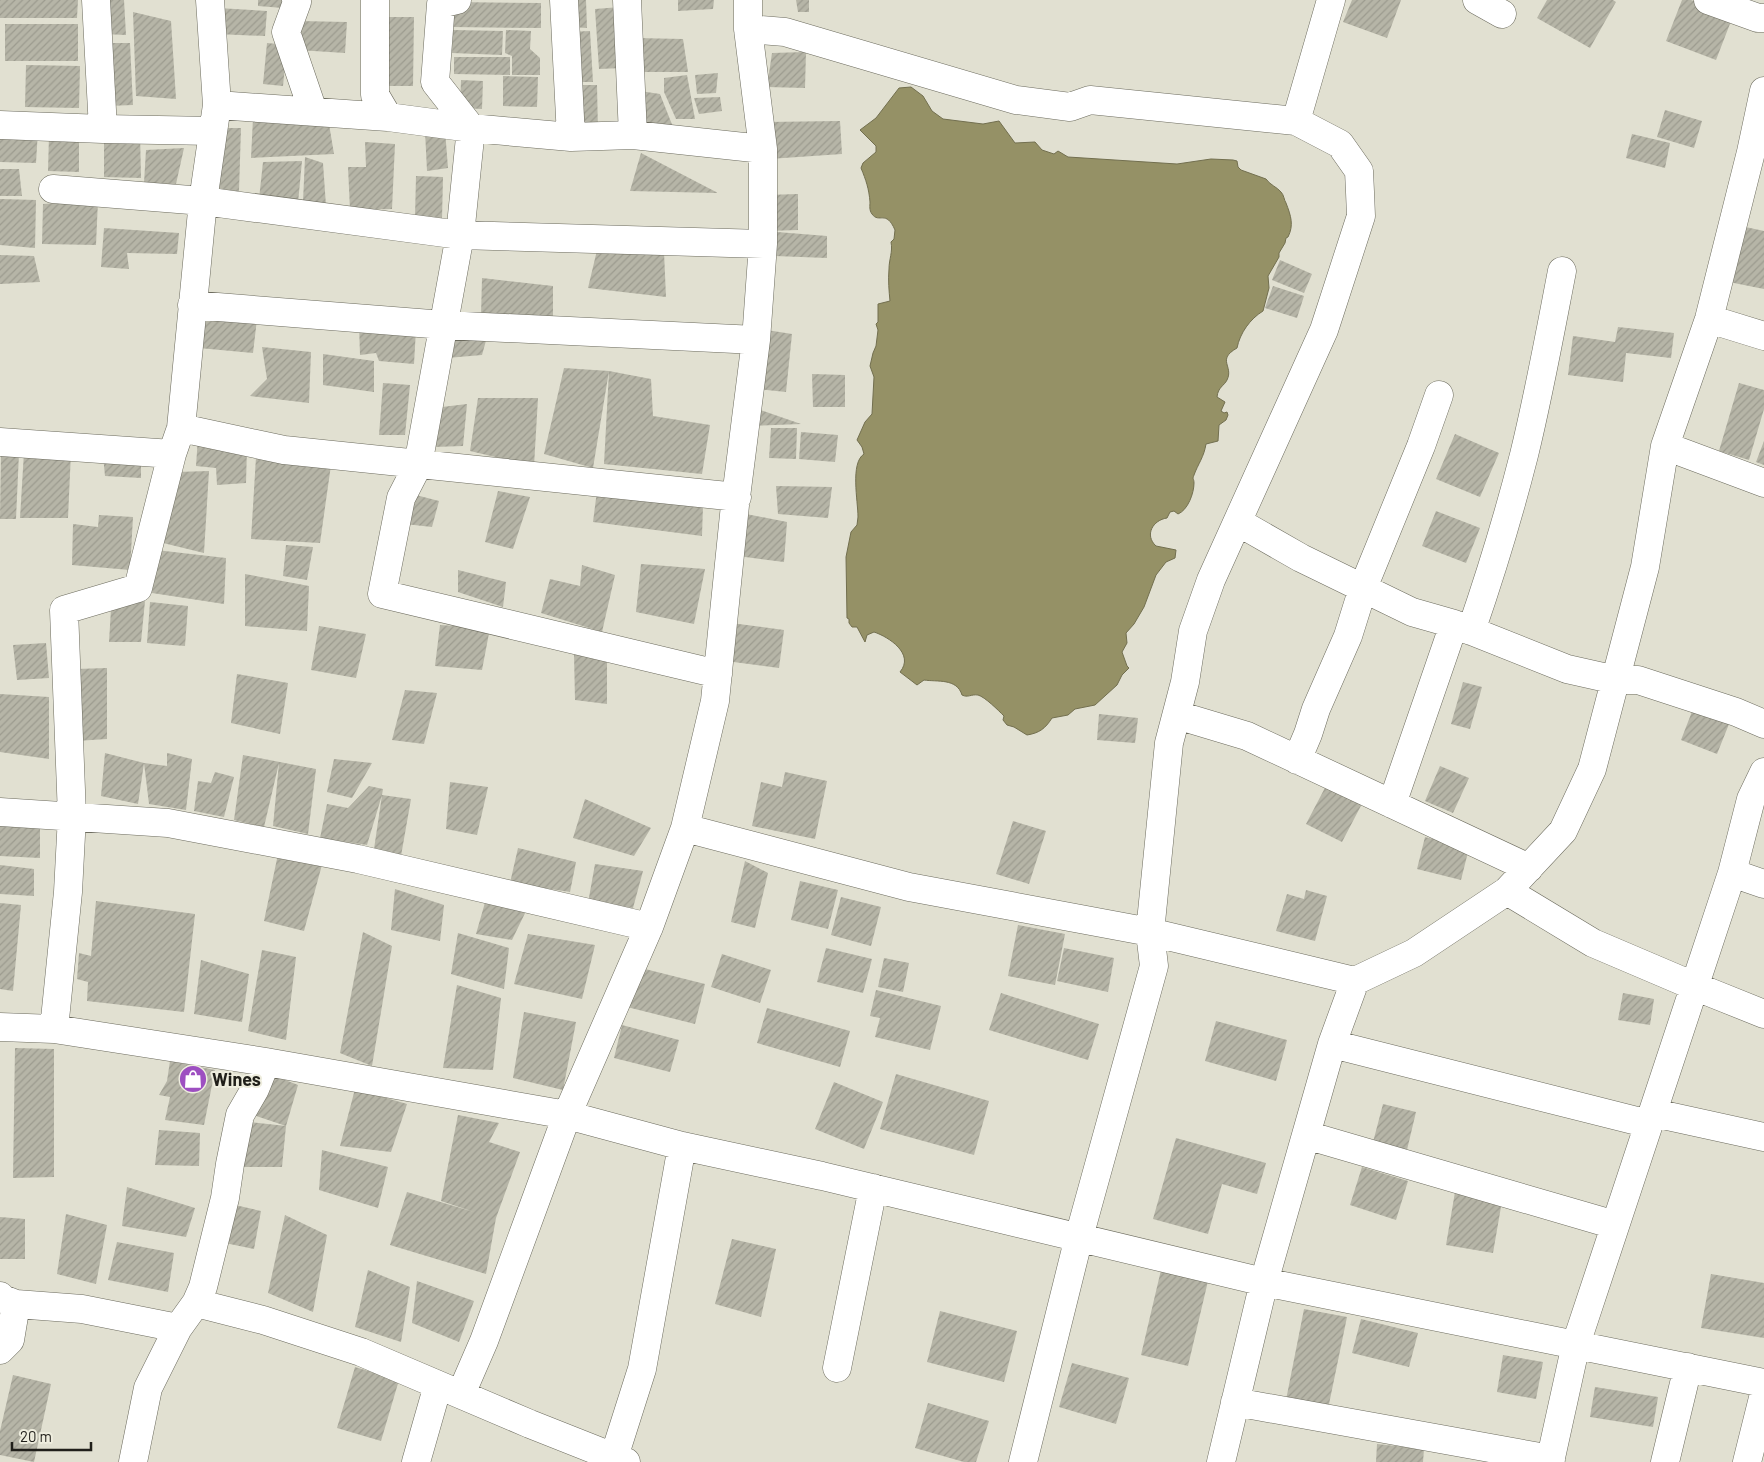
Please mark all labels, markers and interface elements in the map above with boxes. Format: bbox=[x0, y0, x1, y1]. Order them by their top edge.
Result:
shop icon: Wines bbox=[178, 1064, 208, 1094]
place label: Wines bbox=[212, 1068, 261, 1090]
scale bar bbox=[12, 1420, 91, 1452]
text: 20 m bbox=[20, 1427, 52, 1445]

